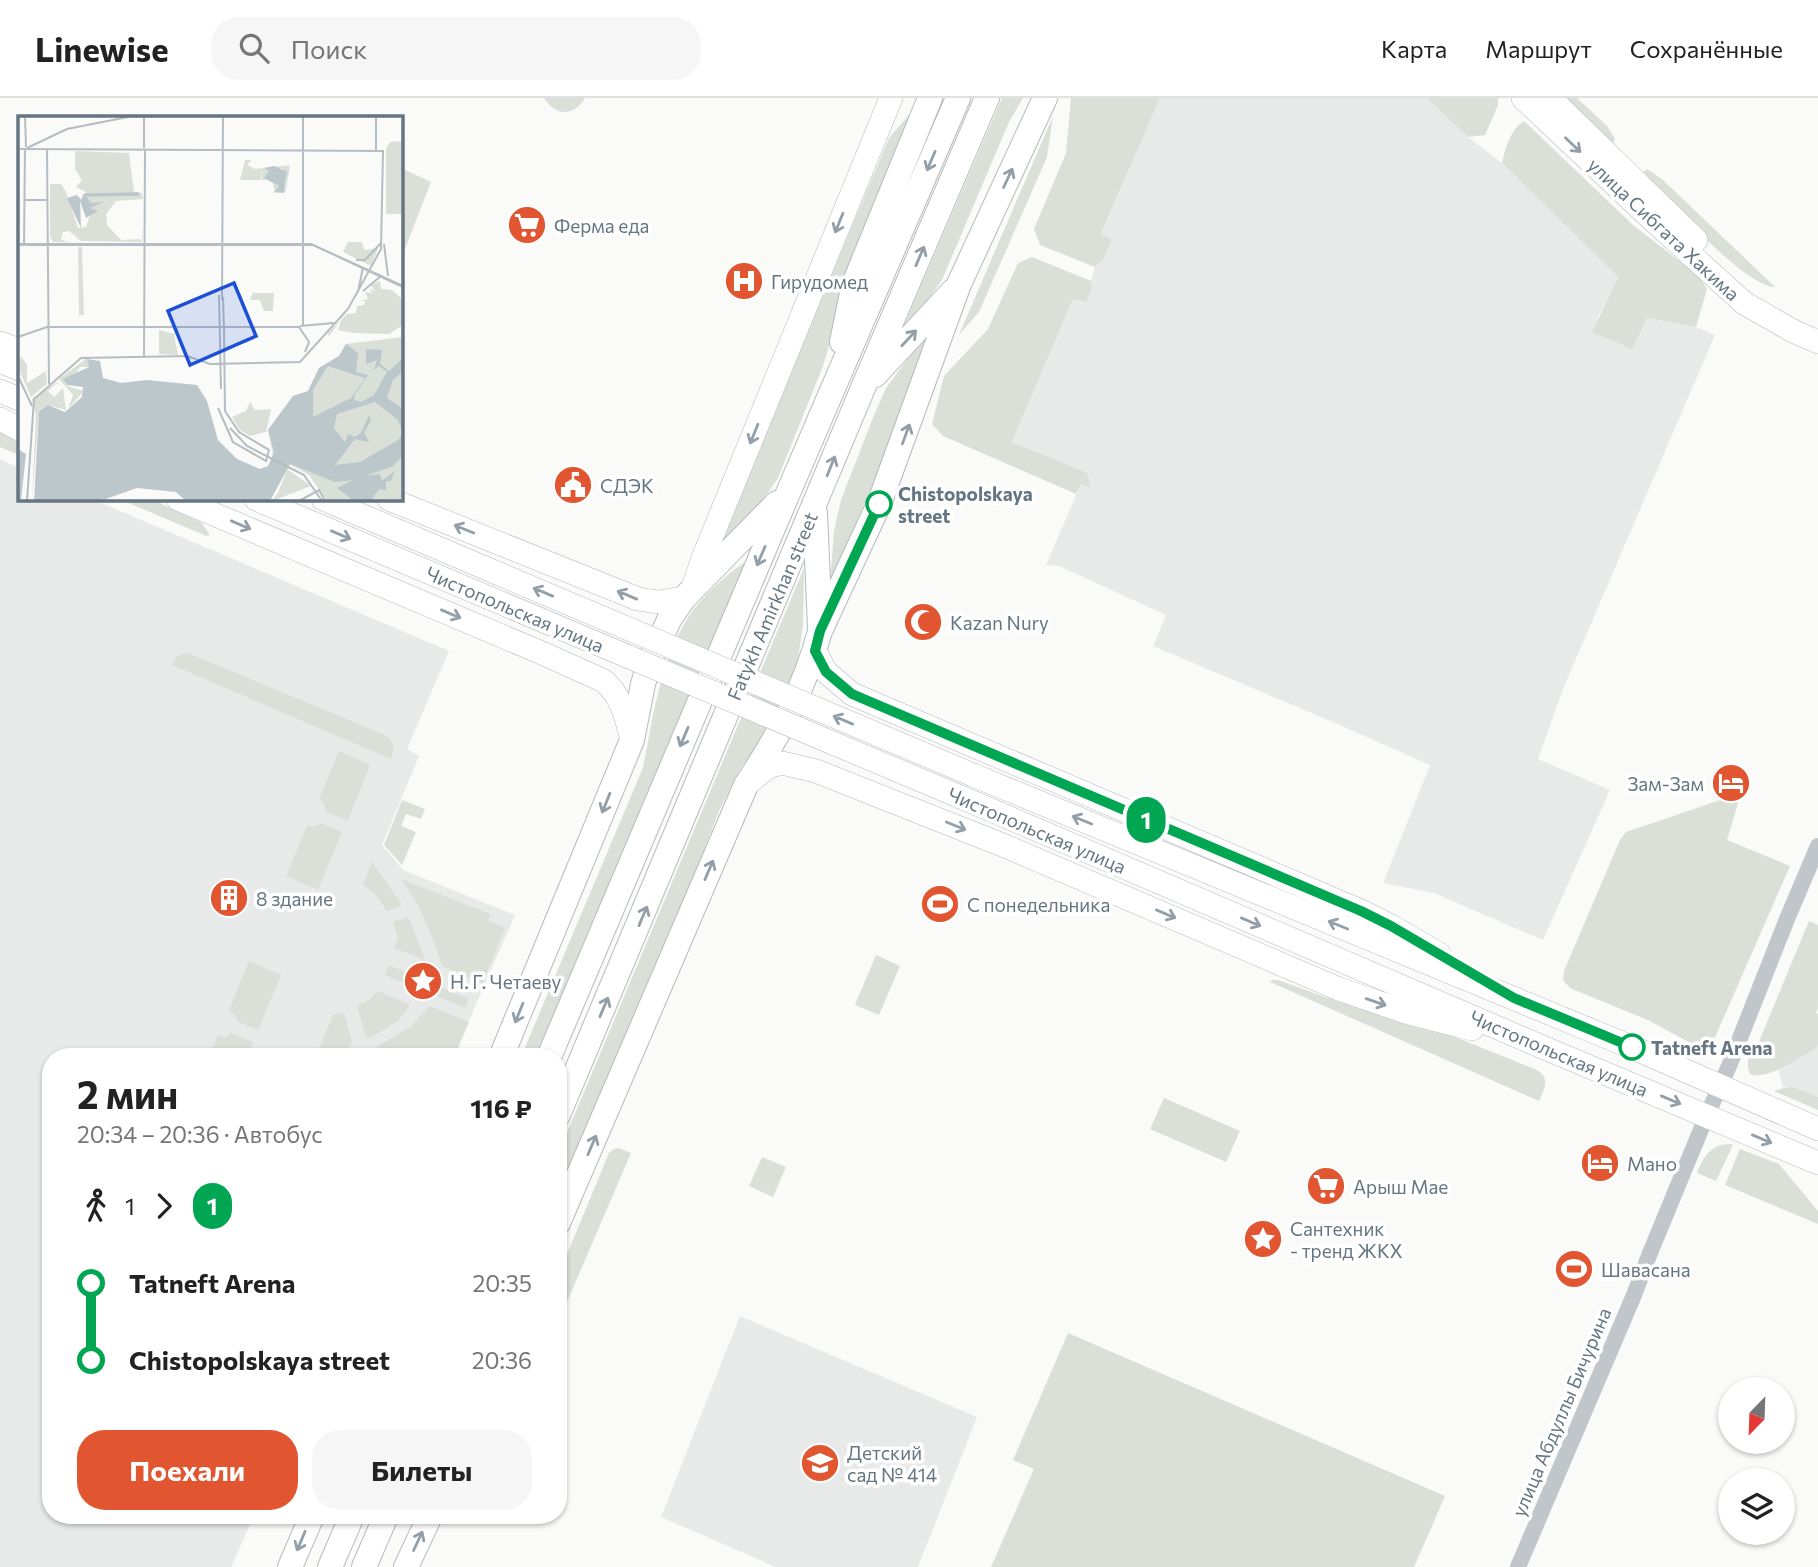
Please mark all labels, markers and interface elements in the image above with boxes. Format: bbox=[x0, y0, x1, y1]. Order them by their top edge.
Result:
search box bbox=[211, 17, 701, 80]
text: Linewise bbox=[35, 28, 169, 69]
icon: search bbox=[235, 29, 273, 67]
text: Поиск bbox=[291, 33, 367, 64]
text: Карта bbox=[1381, 34, 1447, 63]
text: Маршрут bbox=[1485, 34, 1592, 63]
text: Сохранённые bbox=[1630, 34, 1783, 63]
inset map bbox=[18, 116, 402, 500]
one-way arrow bbox=[1564, 136, 1581, 153]
one-way arrow bbox=[924, 149, 937, 171]
street label: улица Сибгата Хакима bbox=[1583, 153, 1745, 305]
one-way arrow bbox=[1002, 168, 1015, 189]
supermarket icon: Ферма еда bbox=[506, 204, 548, 246]
one-way arrow bbox=[832, 212, 845, 233]
place label: Ферма еда bbox=[554, 214, 649, 237]
one-way arrow bbox=[914, 246, 927, 267]
hospital icon: Гирудомед bbox=[723, 260, 765, 302]
place label: Гирудомед bbox=[771, 270, 868, 293]
one-way arrow bbox=[901, 329, 917, 347]
one-way arrow bbox=[746, 422, 759, 444]
one-way arrow bbox=[900, 423, 913, 445]
one-way arrow bbox=[825, 455, 838, 477]
public building icon: СДЭК bbox=[552, 464, 594, 506]
place label: СДЭК bbox=[600, 474, 654, 497]
place label: Chistopolskaya street bbox=[898, 482, 1033, 527]
marker: Chistopolskaya street bbox=[866, 491, 892, 517]
street label: Fatykh Amirkhan street bbox=[722, 508, 822, 703]
one-way arrow bbox=[230, 520, 251, 533]
one-way arrow bbox=[453, 521, 475, 534]
one-way arrow bbox=[330, 529, 351, 542]
one-way arrow bbox=[754, 544, 767, 566]
street label: Чистопольская улица bbox=[423, 561, 607, 657]
one-way arrow bbox=[533, 585, 554, 598]
one-way arrow bbox=[616, 587, 638, 600]
mosque icon: Kazan Nury bbox=[902, 601, 944, 643]
one-way arrow bbox=[439, 608, 461, 621]
place label: Kazan Nury bbox=[950, 611, 1049, 634]
one-way arrow bbox=[832, 712, 854, 725]
one-way arrow bbox=[677, 726, 690, 748]
hotel icon: Зам-Зам bbox=[1710, 762, 1752, 804]
place label: Зам-Зам bbox=[1627, 772, 1704, 795]
street label: Чистопольская улица bbox=[945, 782, 1129, 878]
one-way arrow bbox=[598, 791, 611, 813]
line badge: 1 bbox=[1123, 797, 1169, 843]
text: 1 bbox=[1141, 805, 1151, 834]
one-way arrow bbox=[1071, 812, 1093, 825]
one-way arrow bbox=[944, 821, 966, 834]
one-way arrow bbox=[704, 860, 717, 882]
building icon: 8 здание bbox=[208, 877, 250, 919]
sports icon: С понедельника bbox=[919, 883, 961, 925]
place label: 8 здание bbox=[256, 887, 333, 910]
place label: С понедельника bbox=[967, 893, 1110, 916]
one-way arrow bbox=[637, 905, 650, 927]
one-way arrow bbox=[1154, 909, 1176, 922]
one-way arrow bbox=[1240, 916, 1261, 929]
one-way arrow bbox=[1327, 918, 1349, 931]
place icon: Н. Г. Четаеву bbox=[402, 960, 444, 1002]
place label: Н. Г. Четаеву bbox=[450, 970, 562, 993]
one-way arrow bbox=[598, 997, 611, 1018]
one-way arrow bbox=[1364, 997, 1386, 1009]
one-way arrow bbox=[512, 1002, 525, 1023]
street label: Чистопольская улица bbox=[1467, 1005, 1651, 1101]
marker: Tatneft Arena bbox=[1619, 1034, 1645, 1060]
place label: Tatneft Arena bbox=[1651, 1036, 1773, 1059]
text: 2 мин bbox=[77, 1070, 178, 1117]
text: 116 ₽ bbox=[470, 1092, 532, 1123]
one-way arrow bbox=[1659, 1094, 1681, 1107]
text: 20:34 – 20:36 · Автобус bbox=[77, 1120, 323, 1148]
one-way arrow bbox=[1751, 1133, 1773, 1146]
one-way arrow bbox=[586, 1134, 599, 1156]
hotel icon: Мано bbox=[1579, 1142, 1621, 1184]
place label: Мано bbox=[1627, 1152, 1677, 1175]
supermarket icon: Арыш Мае bbox=[1305, 1165, 1347, 1207]
place label: Арыш Мае bbox=[1353, 1175, 1448, 1198]
icon: walk bbox=[77, 1187, 115, 1225]
icon: forward bbox=[145, 1187, 183, 1225]
text: 1 bbox=[207, 1191, 218, 1220]
text: 1 bbox=[125, 1192, 135, 1220]
place label: Сантехник - тренд ЖКХ bbox=[1290, 1217, 1403, 1262]
place icon: Сантехник - тренд ЖКХ bbox=[1242, 1218, 1284, 1260]
sports icon: Шавасана bbox=[1553, 1248, 1595, 1290]
place label: Шавасана bbox=[1601, 1258, 1691, 1281]
text: Tatneft Arena bbox=[129, 1267, 295, 1298]
text: 20:35 bbox=[473, 1269, 532, 1297]
street label: улица Абдуллы Бичурина bbox=[1507, 1304, 1615, 1520]
text: Chistopolskaya street bbox=[129, 1344, 390, 1375]
text: 20:36 bbox=[472, 1346, 532, 1374]
north arrow bbox=[1718, 1377, 1796, 1454]
map controls bbox=[1718, 1377, 1795, 1545]
button: Поехали bbox=[77, 1430, 298, 1510]
button: Билеты bbox=[312, 1430, 532, 1510]
place label: Детский сад № 414 bbox=[847, 1441, 937, 1486]
school or university icon: Детский сад № 414 bbox=[799, 1442, 841, 1484]
button: layers bbox=[1718, 1468, 1795, 1545]
one-way arrow bbox=[294, 1530, 307, 1552]
one-way arrow bbox=[412, 1531, 425, 1552]

